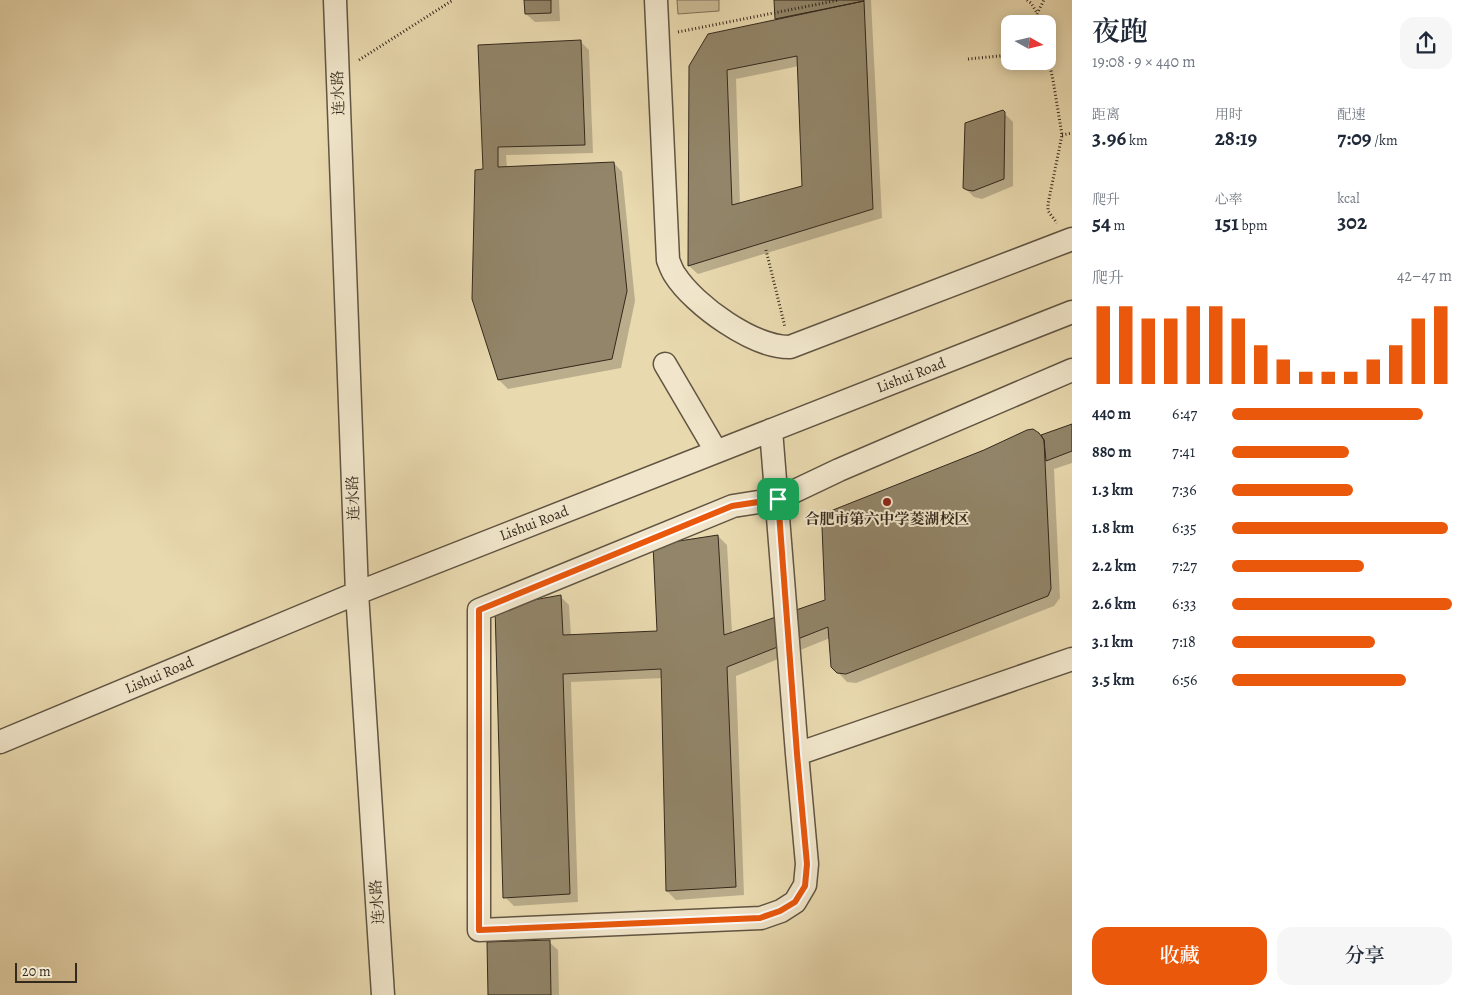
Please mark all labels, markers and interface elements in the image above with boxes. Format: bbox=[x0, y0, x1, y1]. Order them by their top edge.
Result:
text: 夜跑 bbox=[1092, 13, 1148, 51]
north arrow bbox=[1001, 15, 1056, 70]
map controls bbox=[1001, 15, 1056, 70]
button: share bbox=[1400, 17, 1452, 69]
text: 19:08 · 9 × 440 m bbox=[1092, 51, 1196, 73]
street label: 连水路 bbox=[327, 70, 349, 116]
text: 距离 bbox=[1092, 105, 1120, 124]
text: 用时 bbox=[1215, 105, 1243, 124]
text: 配速 bbox=[1337, 105, 1365, 124]
text: 3.96 bbox=[1092, 124, 1126, 152]
text: 28:19 bbox=[1215, 124, 1257, 152]
text: 7:09 bbox=[1337, 124, 1372, 152]
text: km bbox=[1126, 131, 1148, 150]
text: /km bbox=[1372, 131, 1398, 150]
text: kcal bbox=[1337, 189, 1360, 208]
text: 爬升 bbox=[1092, 190, 1120, 209]
text: 心率 bbox=[1215, 190, 1243, 209]
text: 302 bbox=[1337, 208, 1367, 236]
text: 54 bbox=[1092, 209, 1111, 237]
text: 151 bbox=[1215, 209, 1239, 237]
text: m bbox=[1111, 216, 1125, 235]
text: bpm bbox=[1239, 216, 1268, 235]
text: 42–47 m bbox=[1397, 265, 1452, 287]
text: 爬升 bbox=[1092, 267, 1124, 289]
street label: Lishui Road bbox=[874, 352, 949, 397]
text: 440 m bbox=[1092, 403, 1131, 425]
text: 6:47 bbox=[1172, 403, 1197, 425]
text: 880 m bbox=[1092, 441, 1132, 463]
text: 7:41 bbox=[1172, 441, 1195, 463]
street label: 连水路 bbox=[342, 475, 364, 521]
pin bbox=[757, 478, 799, 520]
text: 1.3 km bbox=[1092, 479, 1133, 501]
text: 7:36 bbox=[1172, 479, 1197, 501]
icon: arrive bbox=[764, 485, 792, 513]
marker: 合肥市第六中学菱湖校区 bbox=[881, 496, 893, 508]
street label: Lishui Road bbox=[497, 500, 572, 545]
place label: 合肥市第六中学菱湖校区 bbox=[804, 509, 970, 529]
text: 1.8 km bbox=[1092, 517, 1134, 539]
text: 6:35 bbox=[1172, 517, 1197, 539]
text: 2.2 km bbox=[1092, 555, 1136, 577]
text: 7:27 bbox=[1172, 555, 1197, 577]
text: 2.6 km bbox=[1092, 593, 1136, 615]
text: 6:33 bbox=[1172, 593, 1197, 615]
text: 3.1 km bbox=[1092, 631, 1133, 653]
text: 7:18 bbox=[1172, 631, 1196, 653]
street label: Lishui Road bbox=[122, 651, 197, 698]
text: 3.5 km bbox=[1092, 669, 1135, 691]
text: 6:56 bbox=[1172, 669, 1197, 691]
street label: 连水路 bbox=[365, 879, 389, 925]
button: 收藏 bbox=[1092, 927, 1267, 985]
button: 分享 bbox=[1277, 927, 1452, 985]
scale bar bbox=[15, 960, 78, 983]
text: 20 m bbox=[22, 962, 51, 981]

